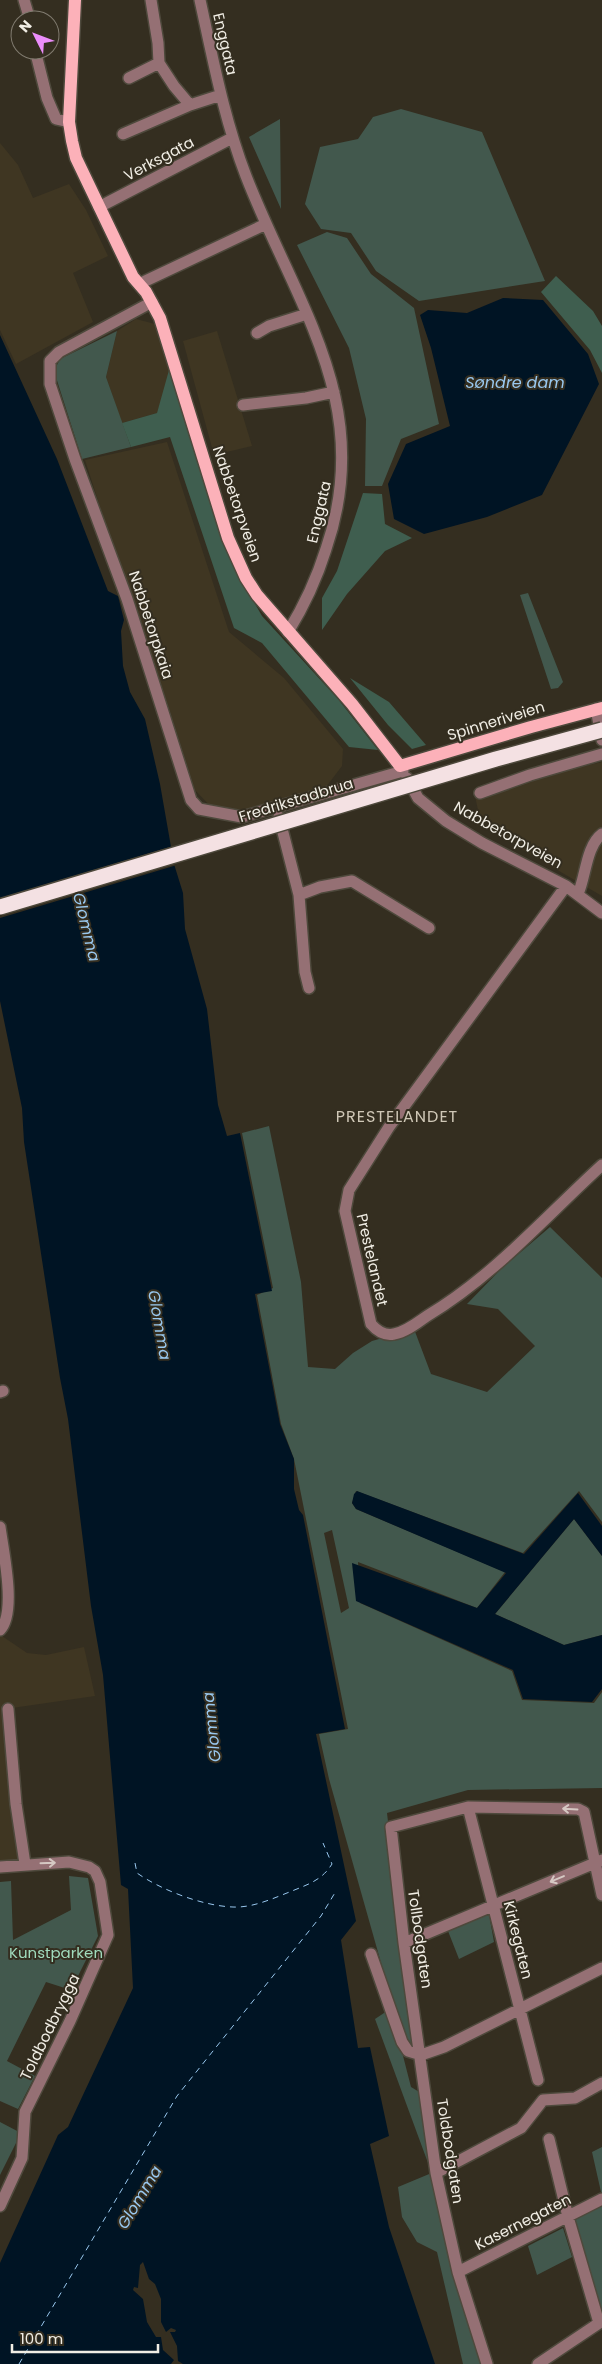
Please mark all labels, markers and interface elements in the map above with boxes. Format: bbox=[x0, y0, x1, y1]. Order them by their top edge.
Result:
north arrow bbox=[10, 10, 60, 60]
street label: Enggata bbox=[208, 11, 243, 77]
text: N bbox=[14, 16, 36, 37]
street label: Verksgata bbox=[120, 131, 197, 186]
water label: Søndre dam bbox=[465, 371, 565, 394]
street label: Nabbetorpveien bbox=[208, 443, 267, 565]
street label: Enggata bbox=[301, 479, 336, 545]
street label: Nabbetorpkaia bbox=[124, 568, 179, 682]
street label: Spinneriveien bbox=[445, 696, 547, 745]
street label: Fredrikstadbrua bbox=[236, 772, 356, 827]
street label: Nabbetorpveien bbox=[450, 796, 566, 873]
water label: Glomma bbox=[67, 890, 106, 964]
district label: PRESTELANDET bbox=[336, 1105, 458, 1128]
street label: Prestelandet bbox=[352, 1211, 393, 1308]
water label: Glomma bbox=[142, 1288, 177, 1362]
water label: Glomma bbox=[196, 1691, 227, 1763]
one-way arrow bbox=[562, 1805, 578, 1814]
one-way arrow bbox=[40, 1858, 56, 1867]
one-way arrow bbox=[550, 1874, 565, 1884]
street label: Tollbodgaten bbox=[403, 1888, 438, 1990]
street label: Kirkegaten bbox=[499, 1899, 538, 1981]
park label: Kunstparken bbox=[9, 1942, 103, 1963]
street label: Toldbodbrygga bbox=[15, 1970, 84, 2084]
street label: Toldbodgaten bbox=[432, 2097, 469, 2205]
water label: Glomma bbox=[111, 2161, 168, 2233]
street label: Kasernegaten bbox=[471, 2188, 574, 2255]
scale bar bbox=[12, 2322, 159, 2354]
text: 100 m bbox=[20, 2328, 63, 2349]

